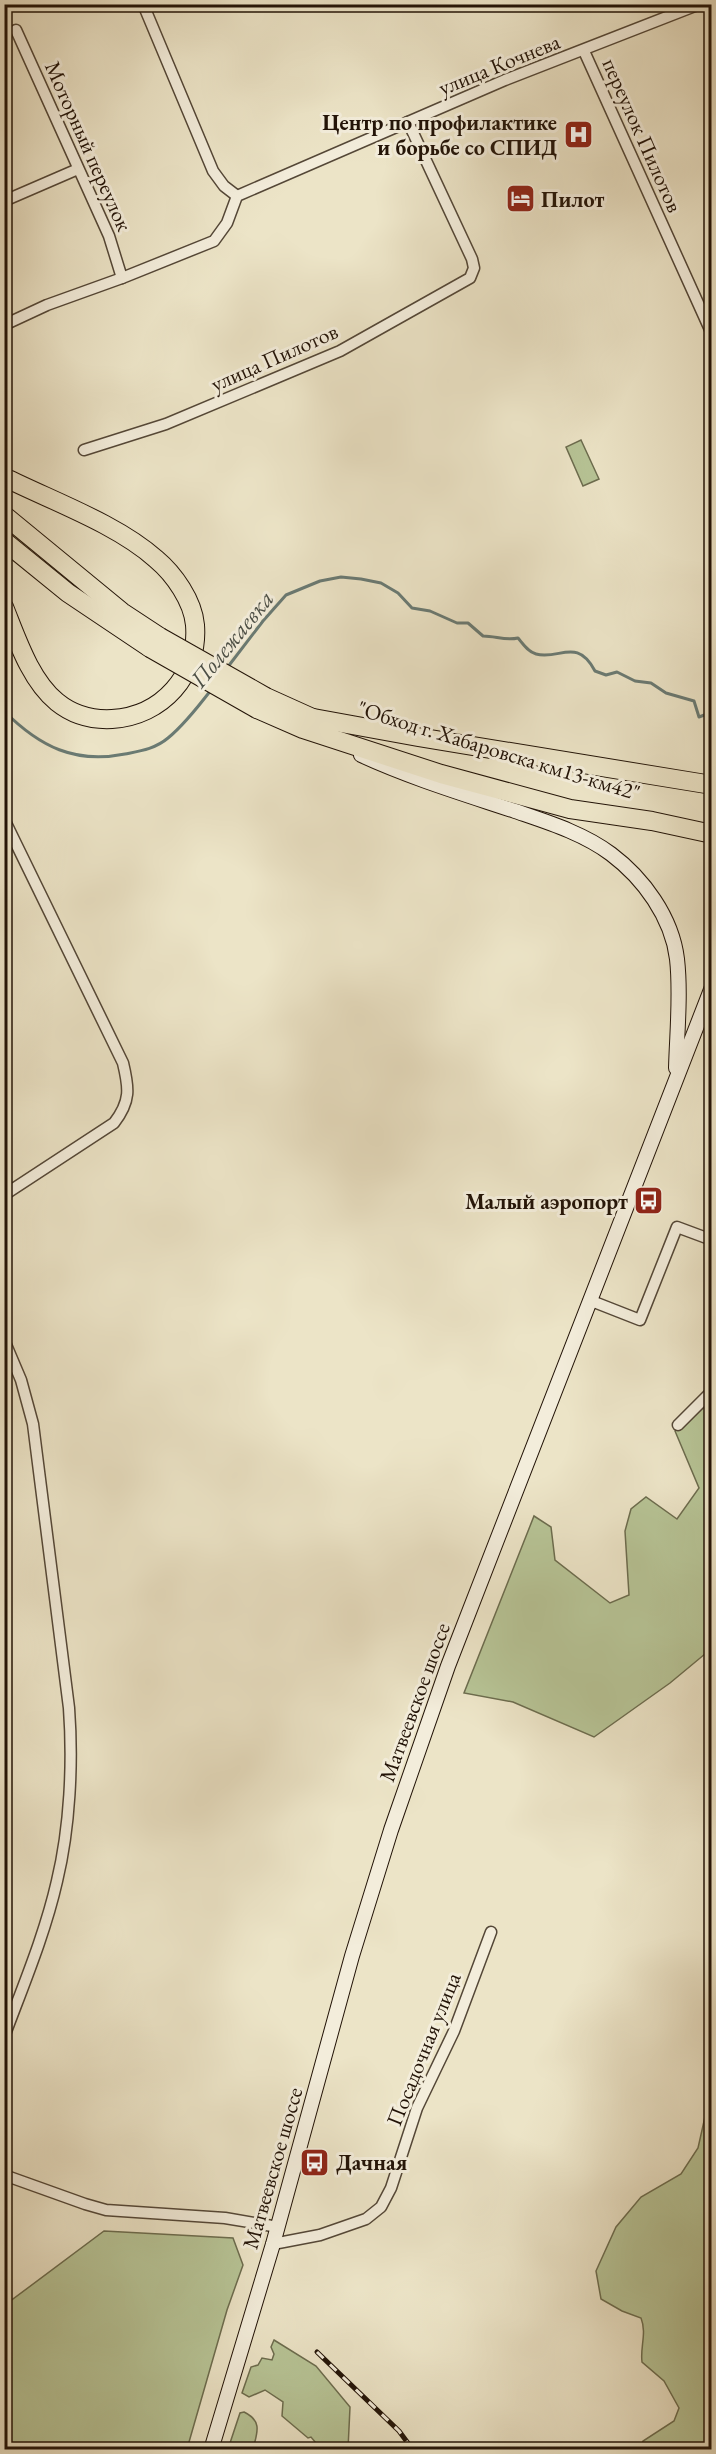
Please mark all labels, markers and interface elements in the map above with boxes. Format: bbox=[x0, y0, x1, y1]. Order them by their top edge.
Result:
street label: улица Кочнева bbox=[434, 27, 565, 102]
street label: переулок Пилотов bbox=[596, 54, 689, 217]
street label: Моторный переулок bbox=[38, 57, 139, 236]
place label: Центр по профилактике и борьбе со СПИД bbox=[322, 108, 557, 162]
hospital icon: Центр по профилактике и борьбе со СПИД bbox=[562, 119, 594, 151]
hotel icon: Пилот bbox=[504, 183, 536, 215]
place label: Пилот bbox=[541, 185, 605, 214]
street label: улица Пилотов bbox=[206, 316, 342, 398]
water label: Полежаевка bbox=[182, 584, 280, 694]
street label: "Обход г. Хабаровска км13-км42" bbox=[354, 694, 644, 807]
bus stop icon: Малый аэропорт bbox=[633, 1185, 665, 1217]
place label: Малый аэропорт bbox=[465, 1187, 628, 1216]
street label: Матвеевское шоссе bbox=[372, 1618, 457, 1786]
street label: Посадочная улица bbox=[379, 1968, 468, 2130]
street label: Матвеевское шоссе bbox=[236, 2083, 310, 2252]
bus stop icon: Дачная bbox=[299, 2146, 331, 2178]
place label: Дачная bbox=[336, 2148, 408, 2177]

